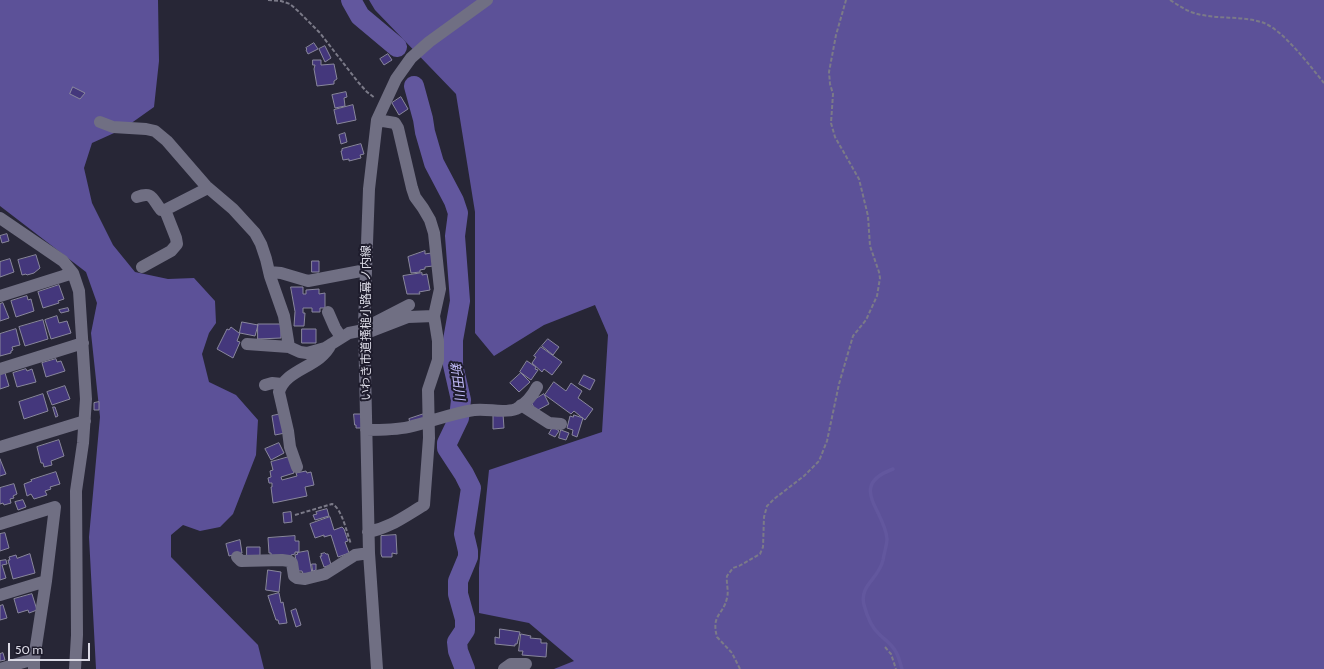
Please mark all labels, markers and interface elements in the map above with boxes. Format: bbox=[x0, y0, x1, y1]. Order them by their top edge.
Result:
street label: いわき市道搔槌小路幕ノ内線 bbox=[359, 245, 373, 401]
water label: 新田川 bbox=[447, 361, 467, 401]
scale bar bbox=[10, 635, 92, 661]
text: 50 m bbox=[15, 642, 43, 657]

